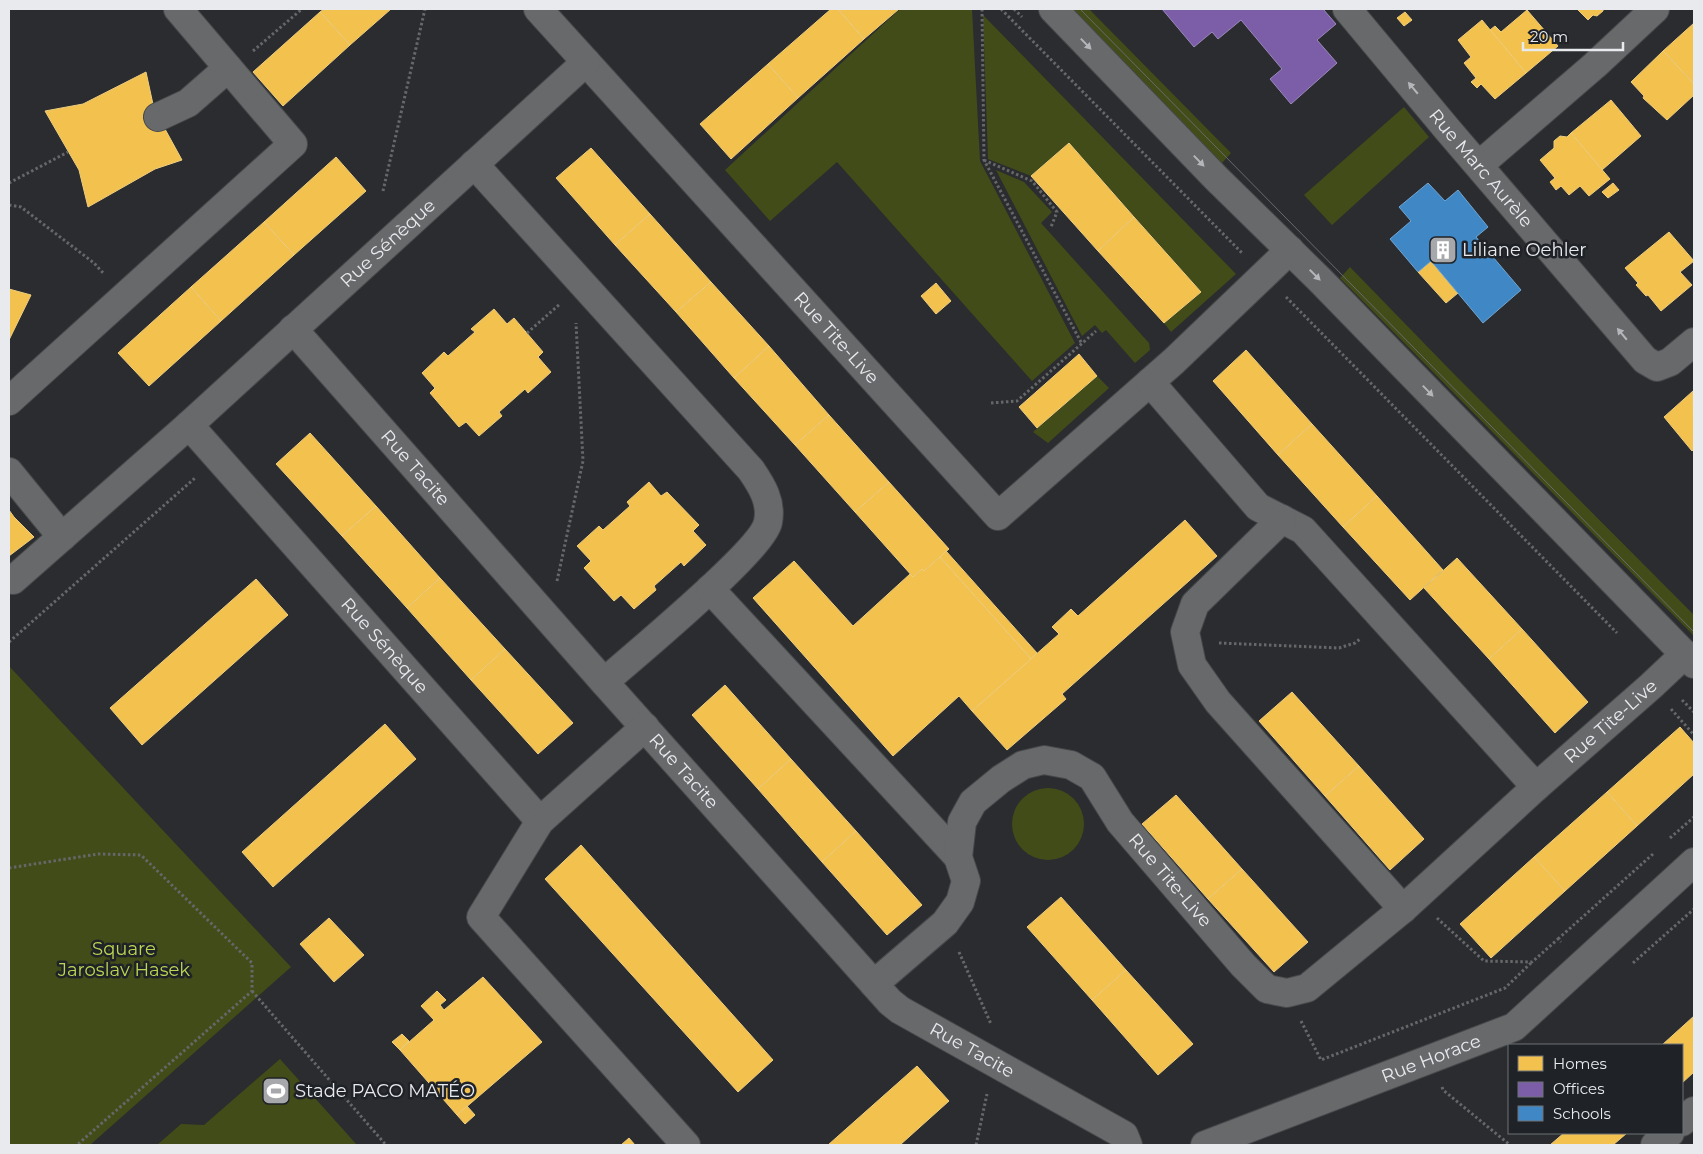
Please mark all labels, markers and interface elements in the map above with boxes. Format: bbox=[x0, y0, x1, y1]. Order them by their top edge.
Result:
scale bar bbox=[1523, 20, 1623, 52]
text: 20 m bbox=[1530, 27, 1568, 46]
one-way arrow bbox=[1080, 38, 1092, 50]
one-way arrow bbox=[1408, 82, 1419, 95]
street label: Rue Marc Aurèle bbox=[1424, 105, 1538, 232]
one-way arrow bbox=[1193, 154, 1205, 166]
street label: Rue Sénèque bbox=[336, 194, 440, 292]
building icon: Liliane Oehler bbox=[1428, 235, 1458, 265]
place label: Liliane Oehler bbox=[1462, 239, 1587, 261]
one-way arrow bbox=[1309, 269, 1321, 281]
street label: Rue Tite-Live bbox=[789, 287, 884, 388]
one-way arrow bbox=[1617, 327, 1628, 340]
one-way arrow bbox=[1422, 385, 1434, 397]
street label: Rue Tacite bbox=[376, 425, 455, 510]
street label: Rue Sénèque bbox=[336, 593, 433, 698]
street label: Rue Tite-Live bbox=[1560, 675, 1662, 768]
street label: Rue Tacite bbox=[644, 729, 723, 813]
street label: Rue Tite-Live bbox=[1124, 829, 1217, 932]
park label: Square Jaroslav Hasek bbox=[57, 938, 190, 981]
street label: Rue Tacite bbox=[926, 1018, 1018, 1083]
street label: Rue Horace bbox=[1378, 1030, 1484, 1088]
legend bbox=[1508, 1044, 1683, 1134]
text: Homes bbox=[1553, 1054, 1607, 1073]
sports icon: Stade PACO MATÉO bbox=[261, 1076, 291, 1106]
text: Offices bbox=[1553, 1079, 1605, 1098]
place label: Stade PACO MATÉO bbox=[295, 1080, 475, 1102]
text: Schools bbox=[1553, 1104, 1611, 1123]

